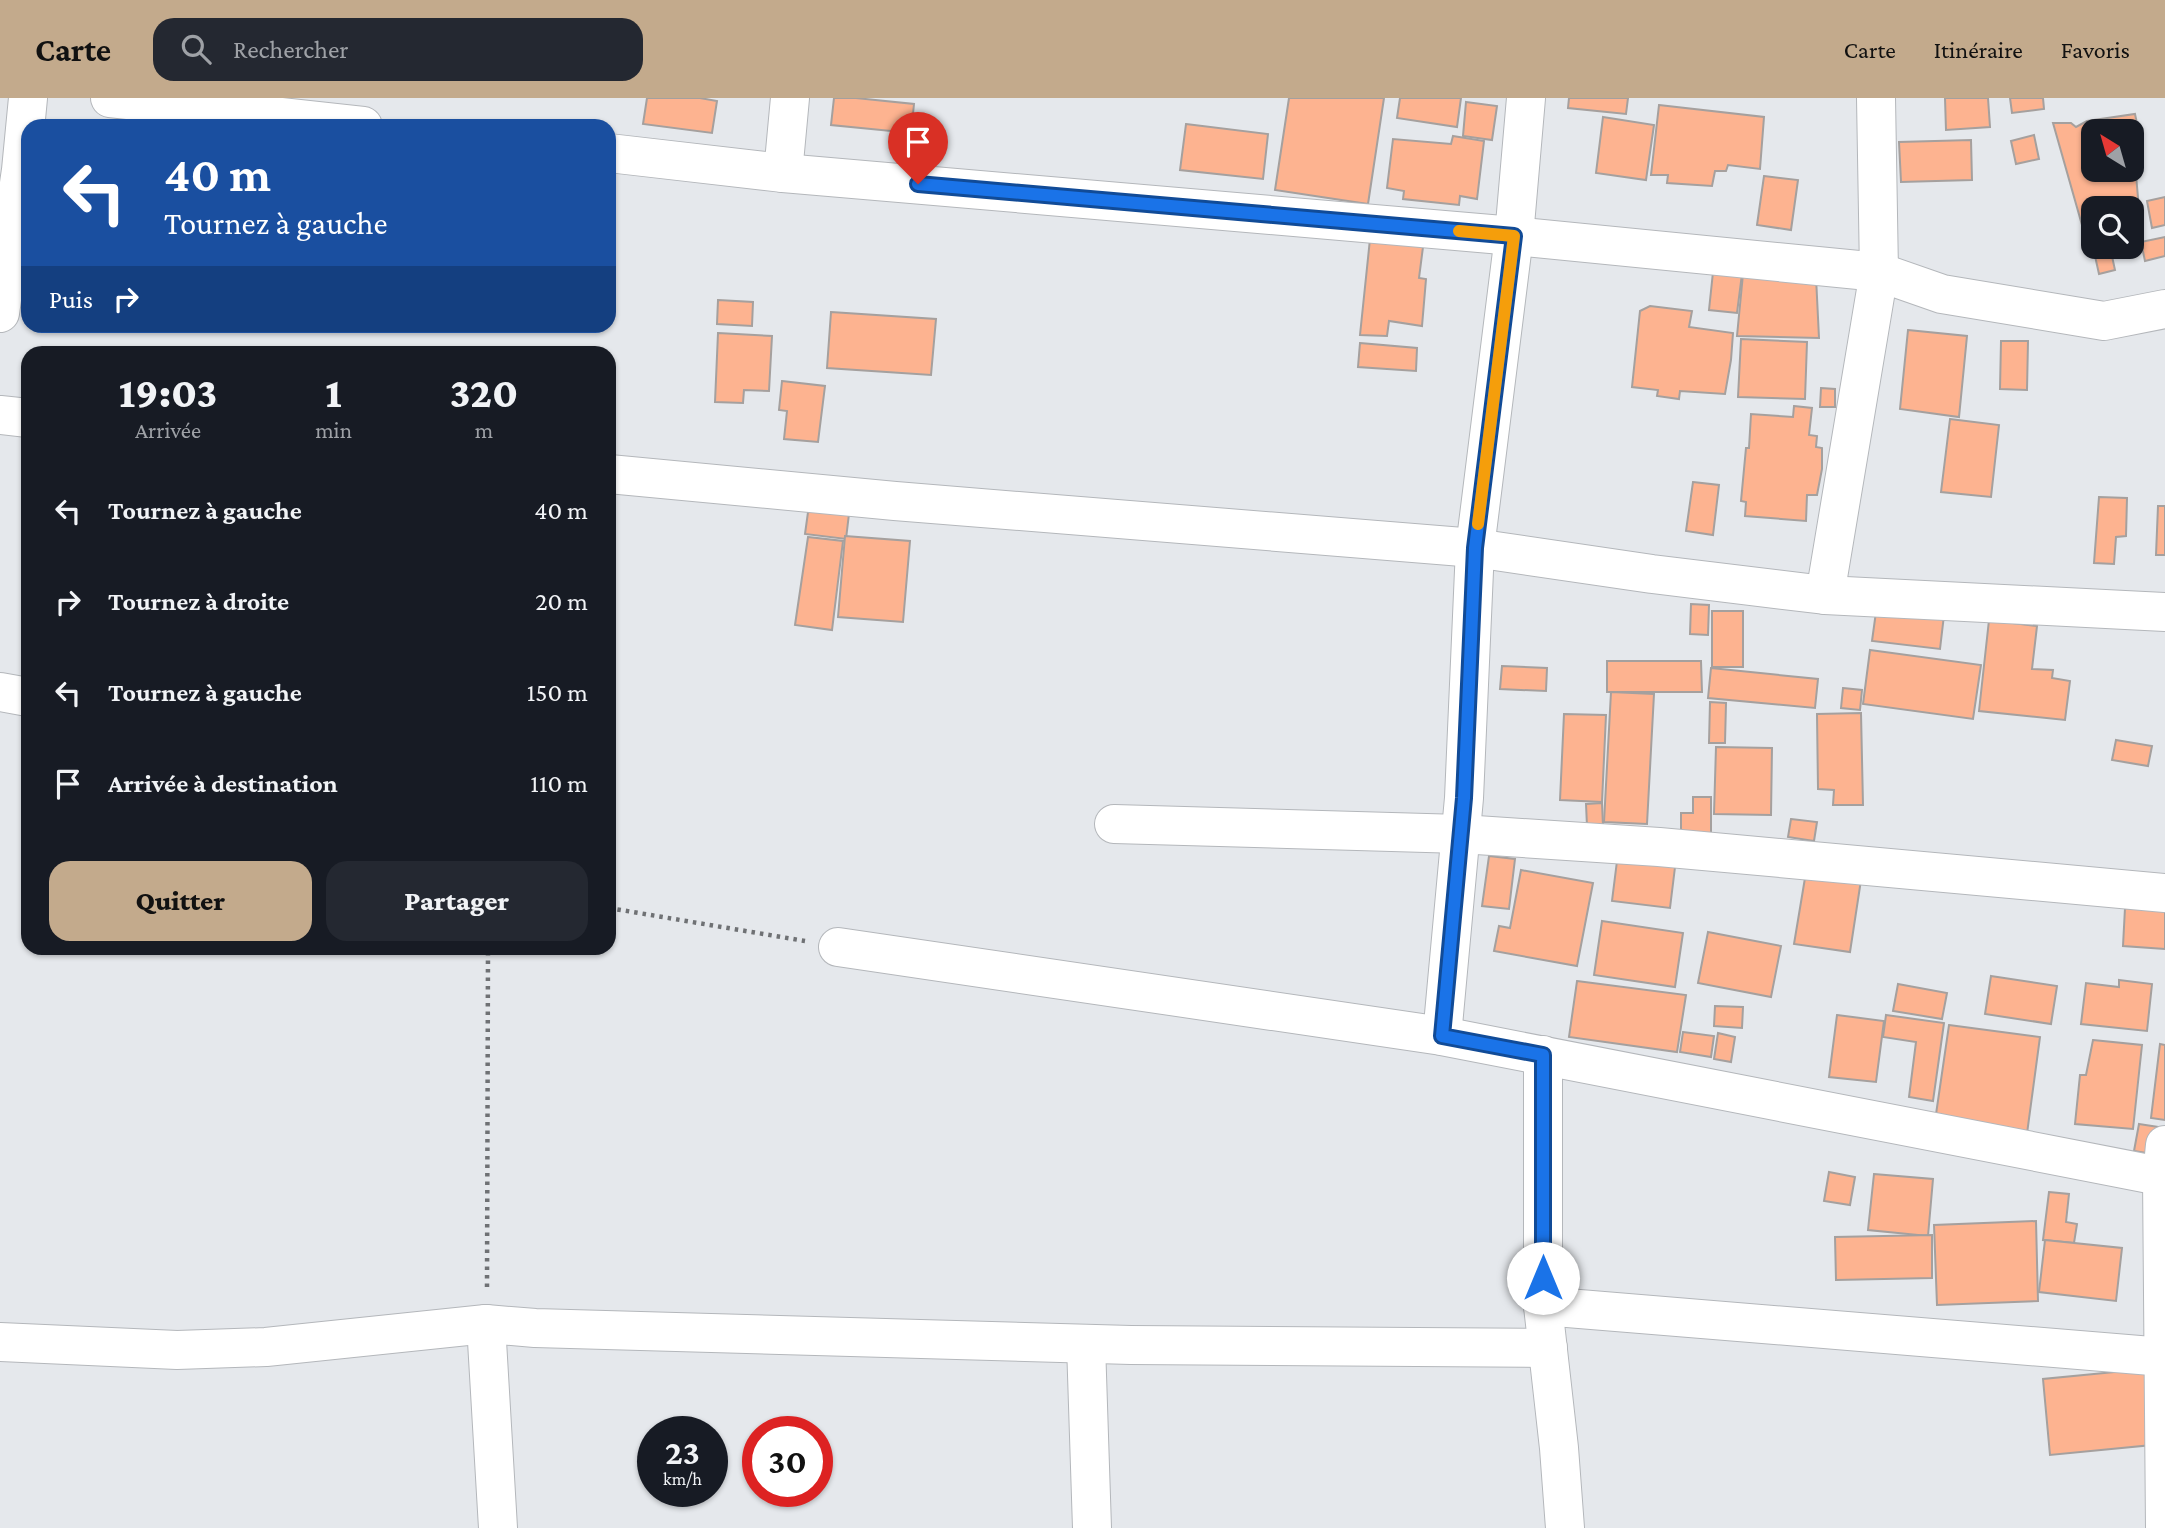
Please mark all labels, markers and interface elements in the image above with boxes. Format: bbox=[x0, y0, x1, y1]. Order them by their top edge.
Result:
search box bbox=[153, 18, 643, 81]
icon: search bbox=[177, 30, 215, 68]
text: Carte bbox=[35, 31, 111, 68]
text: Rechercher bbox=[233, 35, 349, 64]
text: Carte bbox=[1844, 36, 1896, 63]
text: Itinéraire bbox=[1934, 36, 2023, 63]
text: Favoris bbox=[2061, 36, 2130, 63]
pin bbox=[888, 112, 948, 184]
north arrow bbox=[2081, 119, 2144, 182]
map controls bbox=[2081, 119, 2144, 259]
icon: arrive bbox=[899, 123, 937, 161]
icon: left bbox=[49, 147, 140, 238]
text: 40 m bbox=[164, 147, 271, 202]
button: search bbox=[2081, 196, 2144, 259]
text: Tournez à gauche bbox=[164, 205, 387, 241]
icon: right bbox=[107, 280, 145, 318]
text: Puis bbox=[49, 285, 93, 314]
text: 19:03 bbox=[119, 369, 217, 416]
text: 1 bbox=[325, 369, 342, 416]
text: 320 bbox=[450, 369, 518, 416]
text: Arrivée bbox=[135, 417, 201, 443]
text: min bbox=[315, 417, 352, 443]
text: m bbox=[475, 417, 493, 443]
icon: left bbox=[49, 492, 87, 530]
text: Tournez à gauche bbox=[108, 496, 302, 525]
text: 40 m bbox=[534, 496, 588, 525]
icon: right bbox=[49, 583, 87, 621]
text: Tournez à droite bbox=[108, 587, 289, 616]
text: 20 m bbox=[535, 587, 588, 616]
icon: left bbox=[49, 674, 87, 712]
text: Tournez à gauche bbox=[108, 678, 302, 707]
text: 150 m bbox=[527, 678, 588, 707]
icon: arrive bbox=[49, 765, 87, 803]
text: Arrivée à destination bbox=[108, 769, 338, 798]
text: 110 m bbox=[530, 769, 588, 798]
button: Quitter bbox=[49, 861, 312, 941]
button: Partager bbox=[326, 861, 588, 941]
position arrow bbox=[1506, 1241, 1580, 1315]
speed limit sign: 30 bbox=[742, 1416, 833, 1507]
text: 23 bbox=[665, 1433, 700, 1472]
text: km/h bbox=[663, 1469, 702, 1489]

